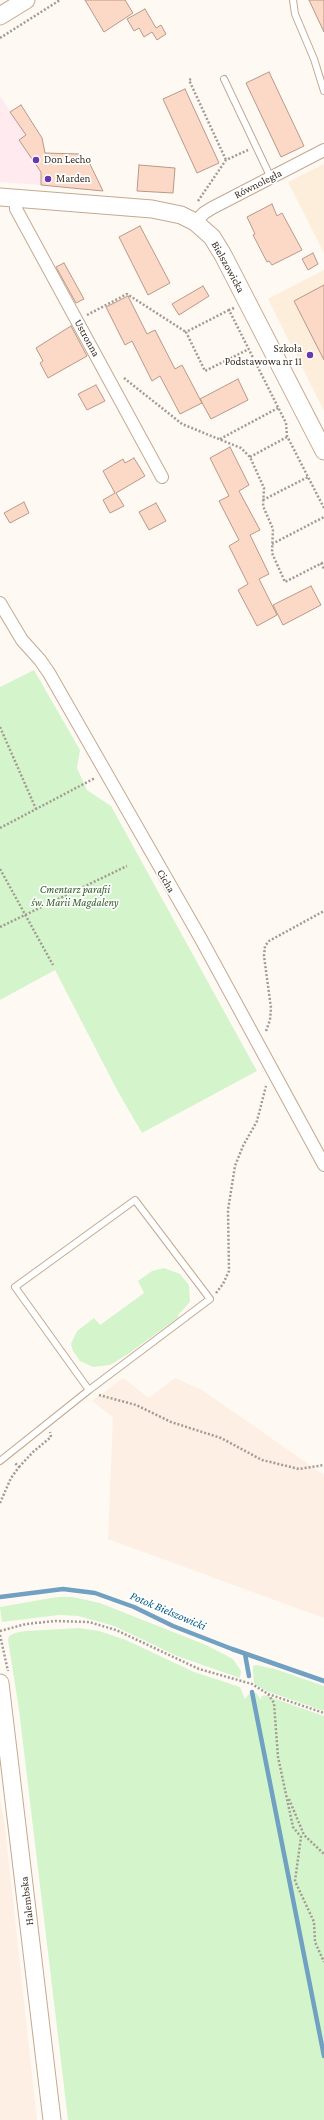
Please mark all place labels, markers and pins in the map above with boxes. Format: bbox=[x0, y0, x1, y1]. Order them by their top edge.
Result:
place label: Don Lecho bbox=[44, 153, 91, 167]
marker: Don Lecho bbox=[31, 155, 41, 165]
place label: Marden bbox=[56, 172, 90, 186]
marker: Marden bbox=[43, 174, 53, 184]
place label: Szkoła Podstawowa nr 11 bbox=[225, 342, 302, 368]
marker: Szkoła Podstawowa nr 11 bbox=[305, 350, 315, 360]

